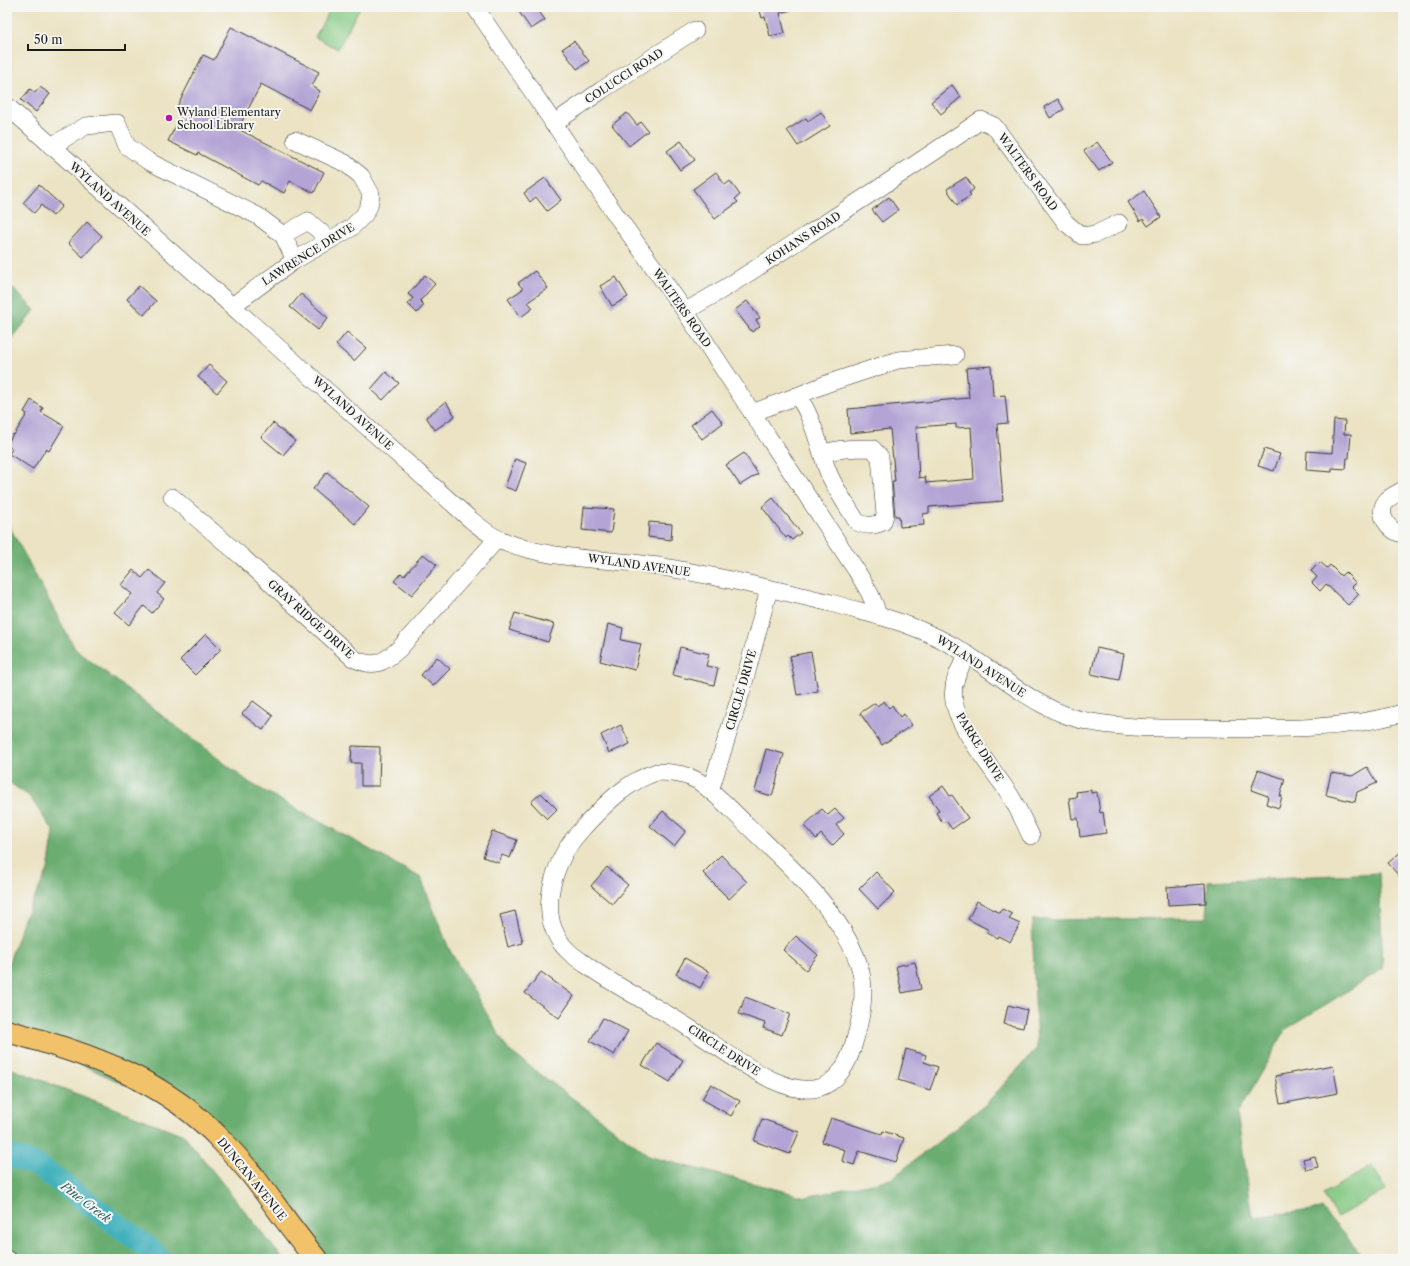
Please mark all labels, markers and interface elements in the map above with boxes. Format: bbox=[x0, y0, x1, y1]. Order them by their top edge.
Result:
scale bar bbox=[28, 26, 125, 52]
text: 50 m bbox=[34, 32, 63, 47]
street label: COLUCCI ROAD bbox=[582, 45, 666, 107]
place label: Wyland Elementary School Library bbox=[176, 105, 282, 132]
marker: Wyland Elementary School Library bbox=[164, 113, 174, 123]
street label: WALTERS ROAD bbox=[995, 130, 1061, 214]
street label: WYLAND AVENUE bbox=[66, 158, 153, 239]
street label: KOHANS ROAD bbox=[763, 208, 843, 268]
street label: LAWRENCE DRIVE bbox=[259, 220, 357, 288]
street label: WALTERS ROAD bbox=[649, 265, 714, 350]
street label: WYLAND AVENUE bbox=[309, 372, 396, 453]
street label: WYLAND AVENUE bbox=[586, 551, 692, 579]
street label: GRAY RIDGE DRIVE bbox=[265, 576, 357, 662]
street label: WYLAND AVENUE bbox=[933, 631, 1029, 700]
street label: CIRCLE DRIVE bbox=[723, 648, 759, 732]
street label: PARKE DRIVE bbox=[953, 710, 1007, 784]
street label: CIRCLE DRIVE bbox=[685, 1021, 763, 1079]
street label: DUNCAN AVENUE bbox=[214, 1135, 290, 1224]
water label: Pine Creek bbox=[57, 1178, 114, 1226]

